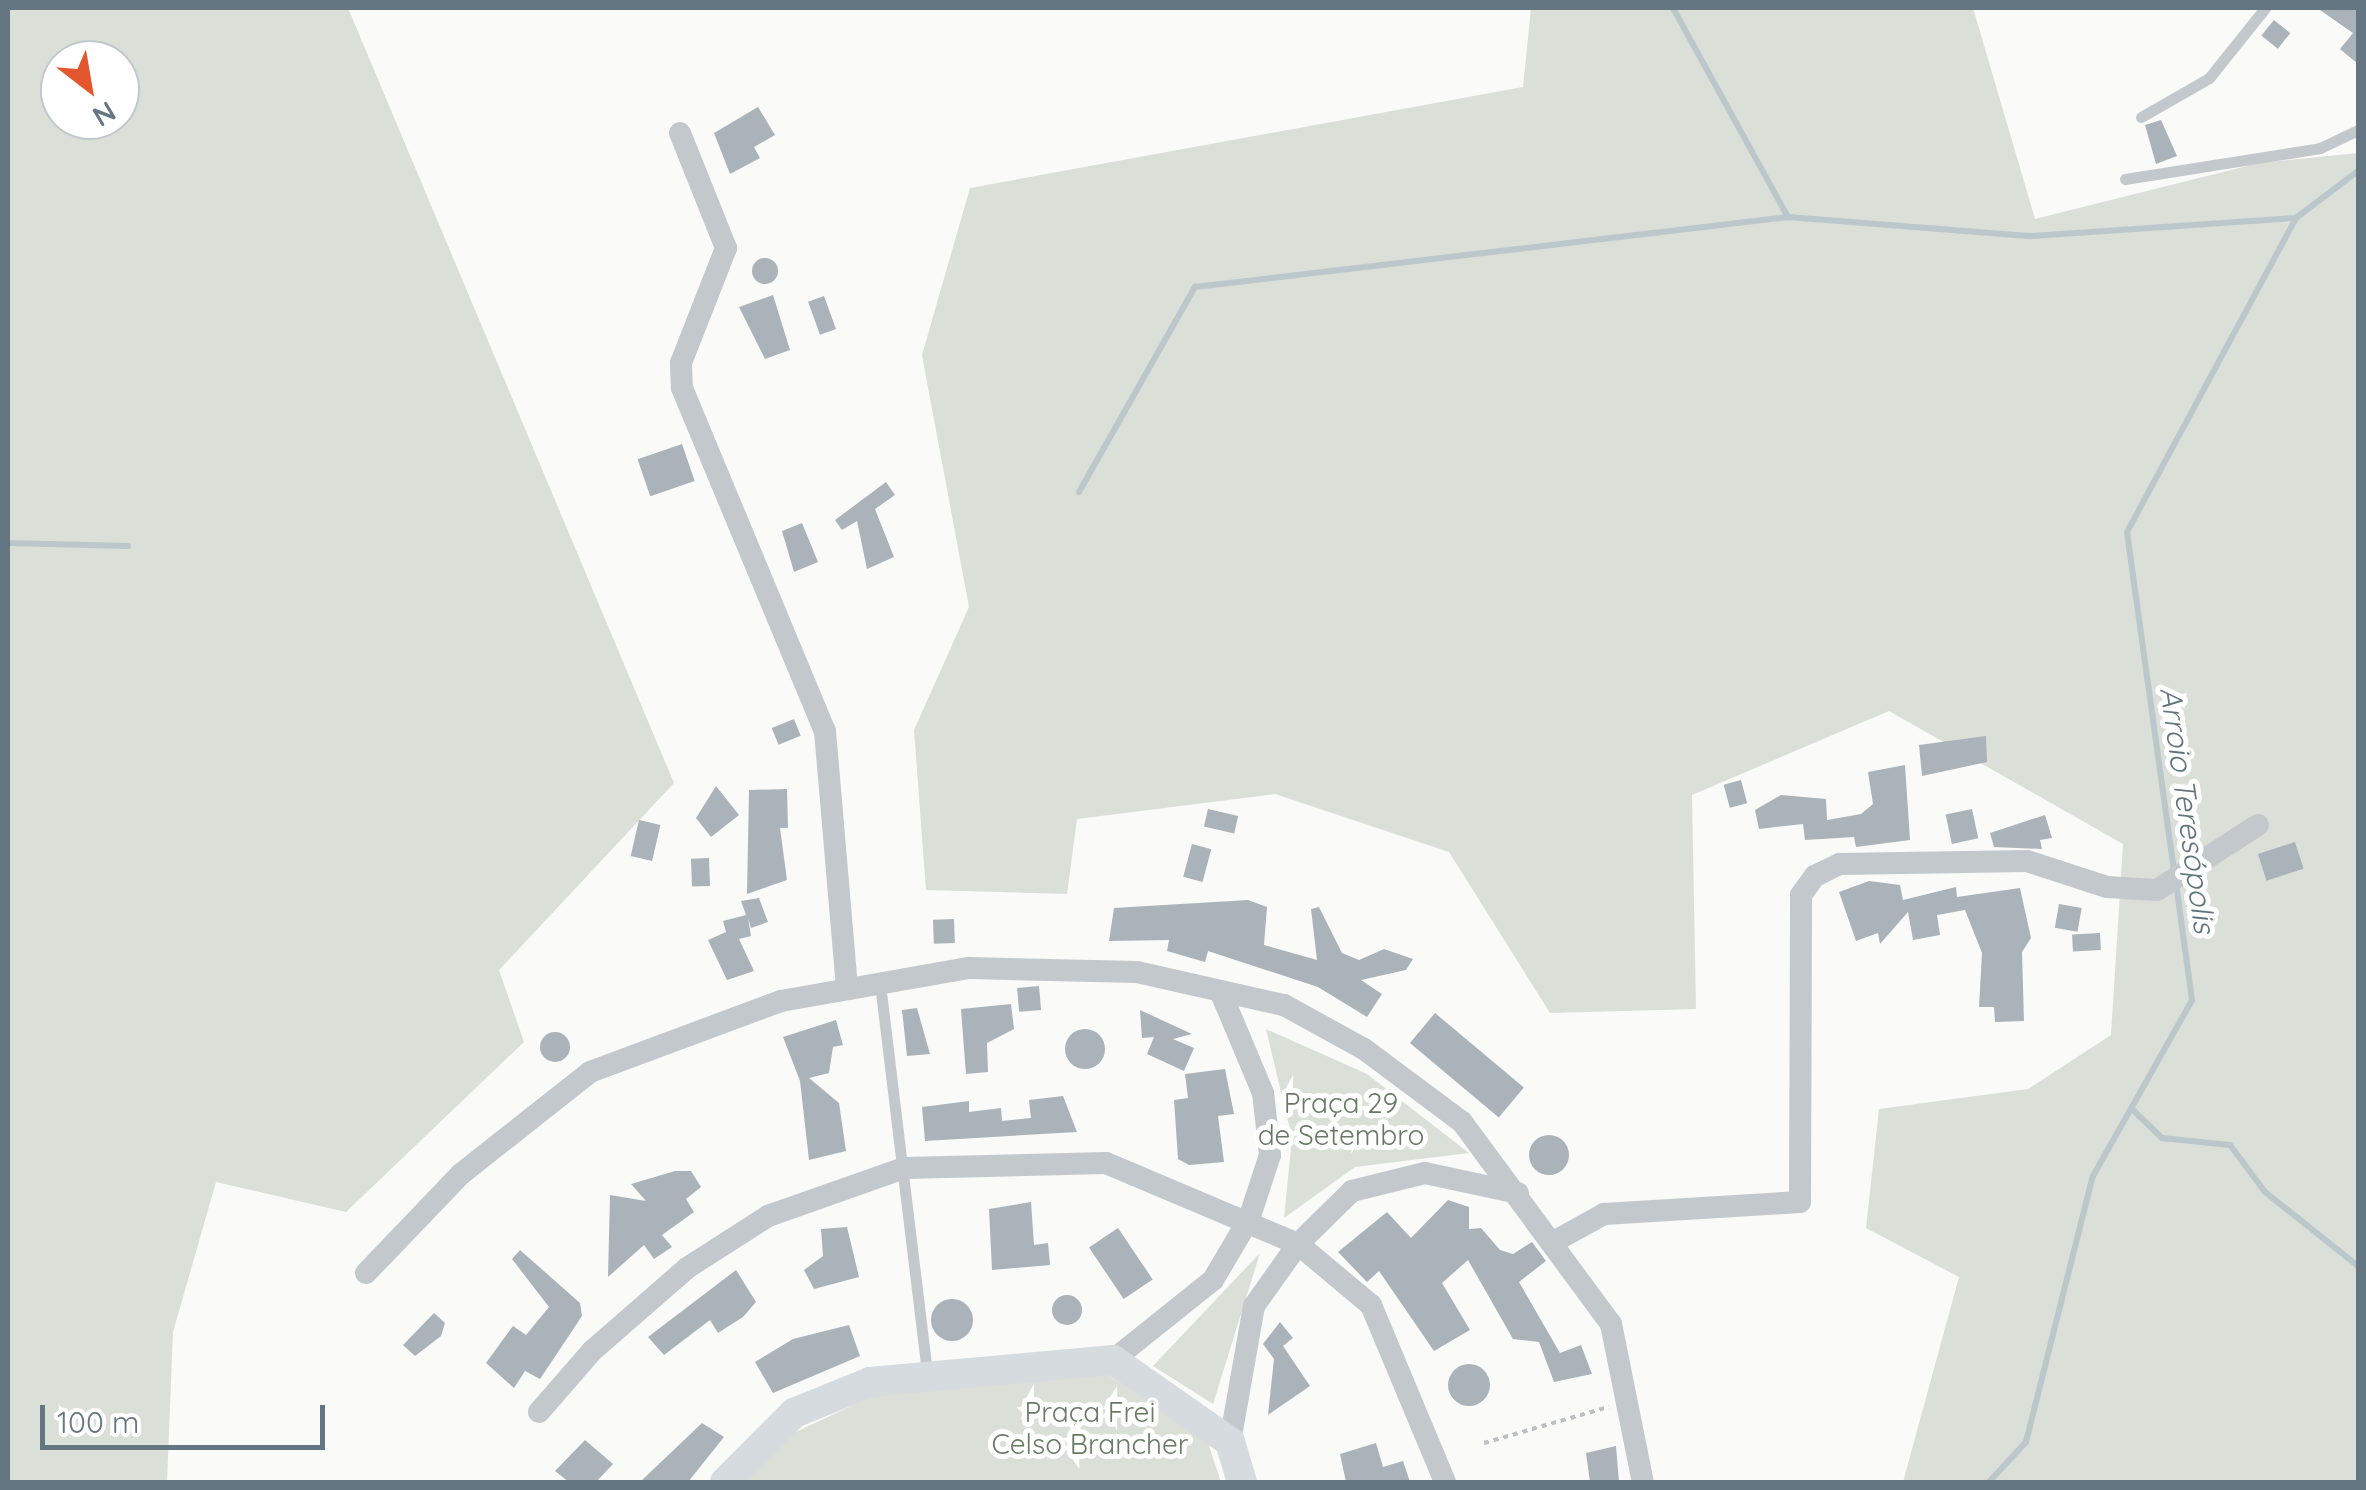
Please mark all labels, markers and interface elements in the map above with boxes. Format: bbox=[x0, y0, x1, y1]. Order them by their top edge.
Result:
north arrow bbox=[40, 40, 140, 140]
text: N bbox=[87, 94, 123, 135]
water label: Arroio Teresópolis bbox=[2153, 685, 2223, 935]
park label: Praça 29 de Setembro bbox=[1258, 1086, 1424, 1152]
scale bar bbox=[45, 1385, 330, 1447]
park label: Praça Frei Celso Brancher bbox=[991, 1395, 1189, 1461]
text: 100 m bbox=[57, 1403, 139, 1441]

